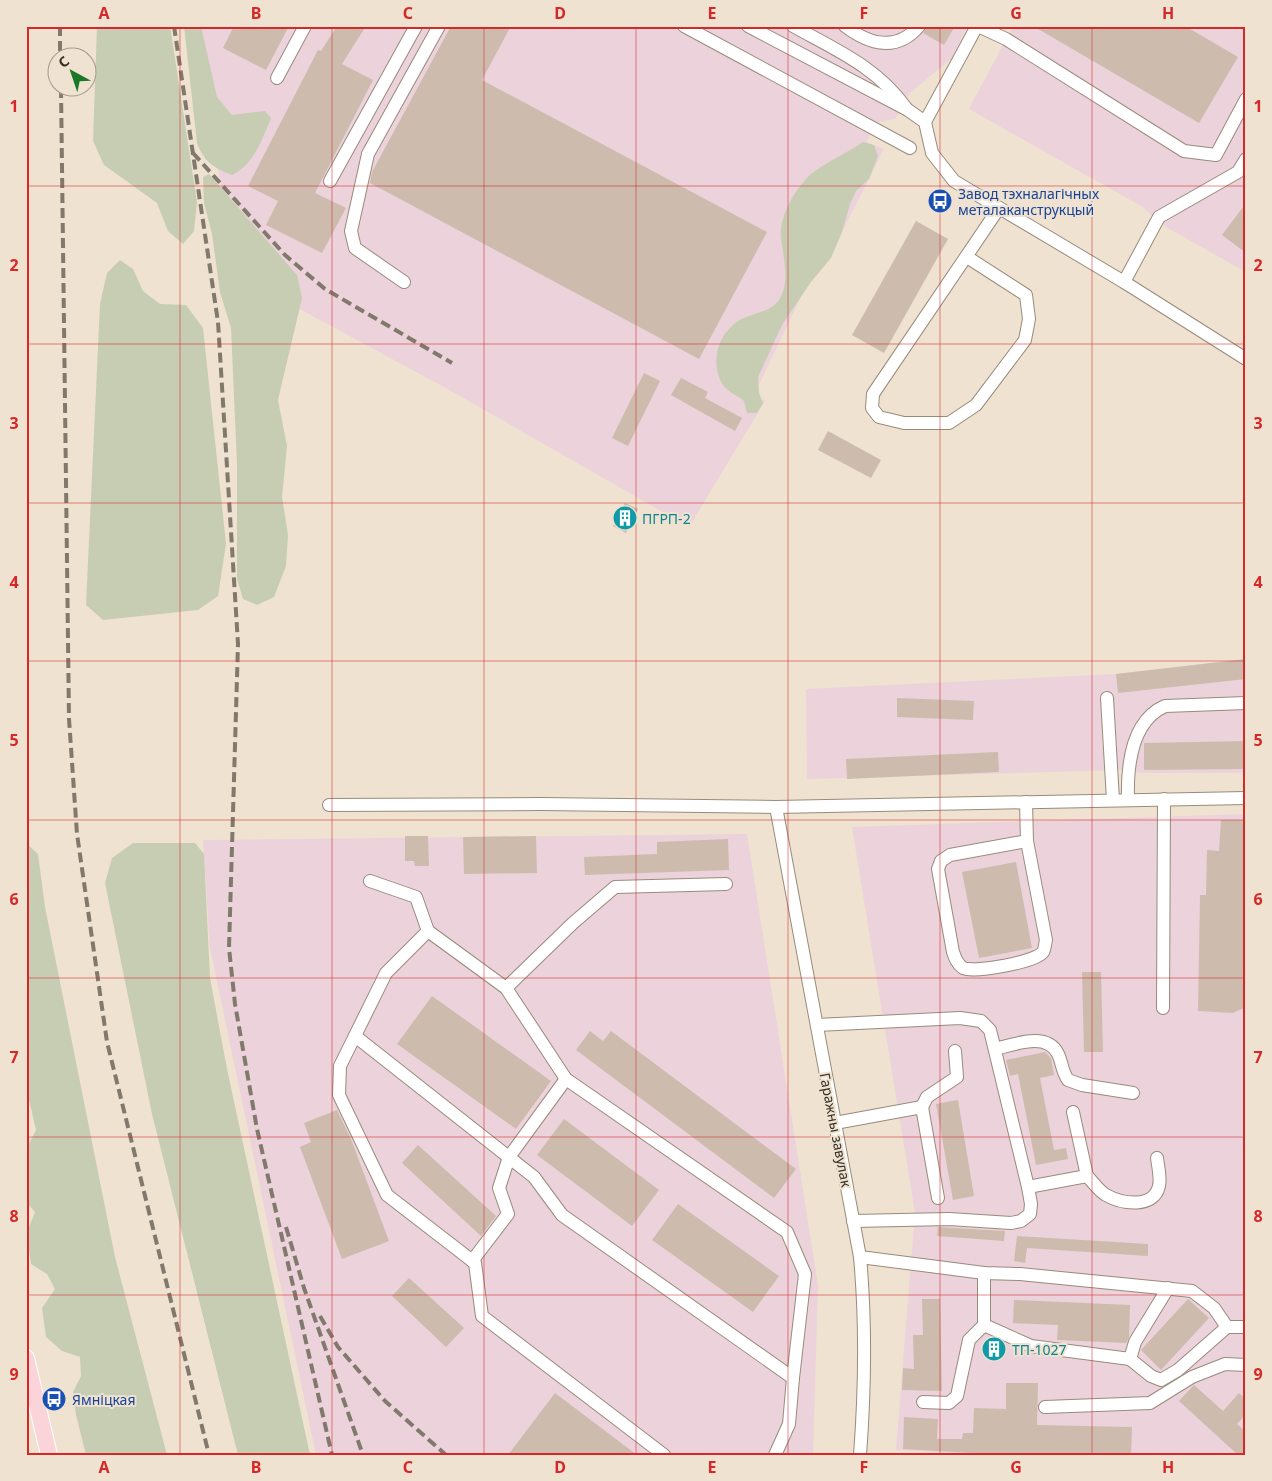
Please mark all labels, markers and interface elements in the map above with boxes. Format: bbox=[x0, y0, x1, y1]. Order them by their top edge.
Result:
text: A bbox=[98, 2, 110, 24]
text: B bbox=[251, 2, 261, 24]
text: C bbox=[403, 2, 413, 24]
text: D bbox=[554, 2, 566, 24]
text: E bbox=[708, 2, 717, 24]
text: F bbox=[860, 2, 868, 24]
text: G bbox=[1010, 2, 1022, 24]
text: H bbox=[1162, 2, 1174, 24]
north arrow bbox=[48, 48, 98, 98]
text: С bbox=[54, 51, 73, 72]
text: 1 bbox=[9, 95, 19, 117]
text: 1 bbox=[1253, 95, 1263, 117]
place label: Завод тэхналагічных металаканструкцый bbox=[958, 184, 1100, 219]
bus stop icon: Завод тэхналагічных металаканструкцый bbox=[927, 188, 953, 214]
text: 2 bbox=[9, 254, 19, 276]
text: 2 bbox=[1253, 254, 1263, 276]
text: 3 bbox=[9, 412, 19, 434]
text: 3 bbox=[1253, 412, 1263, 434]
building icon: ПГРП-2 bbox=[612, 505, 638, 531]
place label: ПГРП-2 bbox=[642, 509, 691, 528]
text: 4 bbox=[9, 571, 19, 593]
text: 4 bbox=[1253, 571, 1263, 593]
text: 5 bbox=[9, 729, 19, 751]
text: 5 bbox=[1253, 729, 1263, 751]
text: 6 bbox=[9, 888, 19, 910]
text: 6 bbox=[1253, 888, 1263, 910]
text: 7 bbox=[9, 1046, 19, 1068]
text: 7 bbox=[1253, 1046, 1263, 1068]
street label: Гаражны завулак bbox=[816, 1071, 857, 1189]
text: 8 bbox=[9, 1205, 19, 1227]
text: 8 bbox=[1253, 1205, 1263, 1227]
building icon: ТП-1027 bbox=[981, 1336, 1007, 1362]
place label: ТП-1027 bbox=[1012, 1340, 1067, 1359]
text: 9 bbox=[9, 1363, 19, 1385]
text: 9 bbox=[1253, 1363, 1263, 1385]
bus stop icon: Ямніцкая bbox=[41, 1386, 67, 1412]
place label: Ямніцкая bbox=[72, 1390, 135, 1409]
text: A bbox=[98, 1456, 110, 1478]
text: B bbox=[251, 1456, 261, 1478]
text: C bbox=[403, 1456, 413, 1478]
text: D bbox=[554, 1456, 566, 1478]
text: E bbox=[708, 1456, 717, 1478]
text: F bbox=[860, 1456, 868, 1478]
text: G bbox=[1010, 1456, 1022, 1478]
text: H bbox=[1162, 1456, 1174, 1478]

